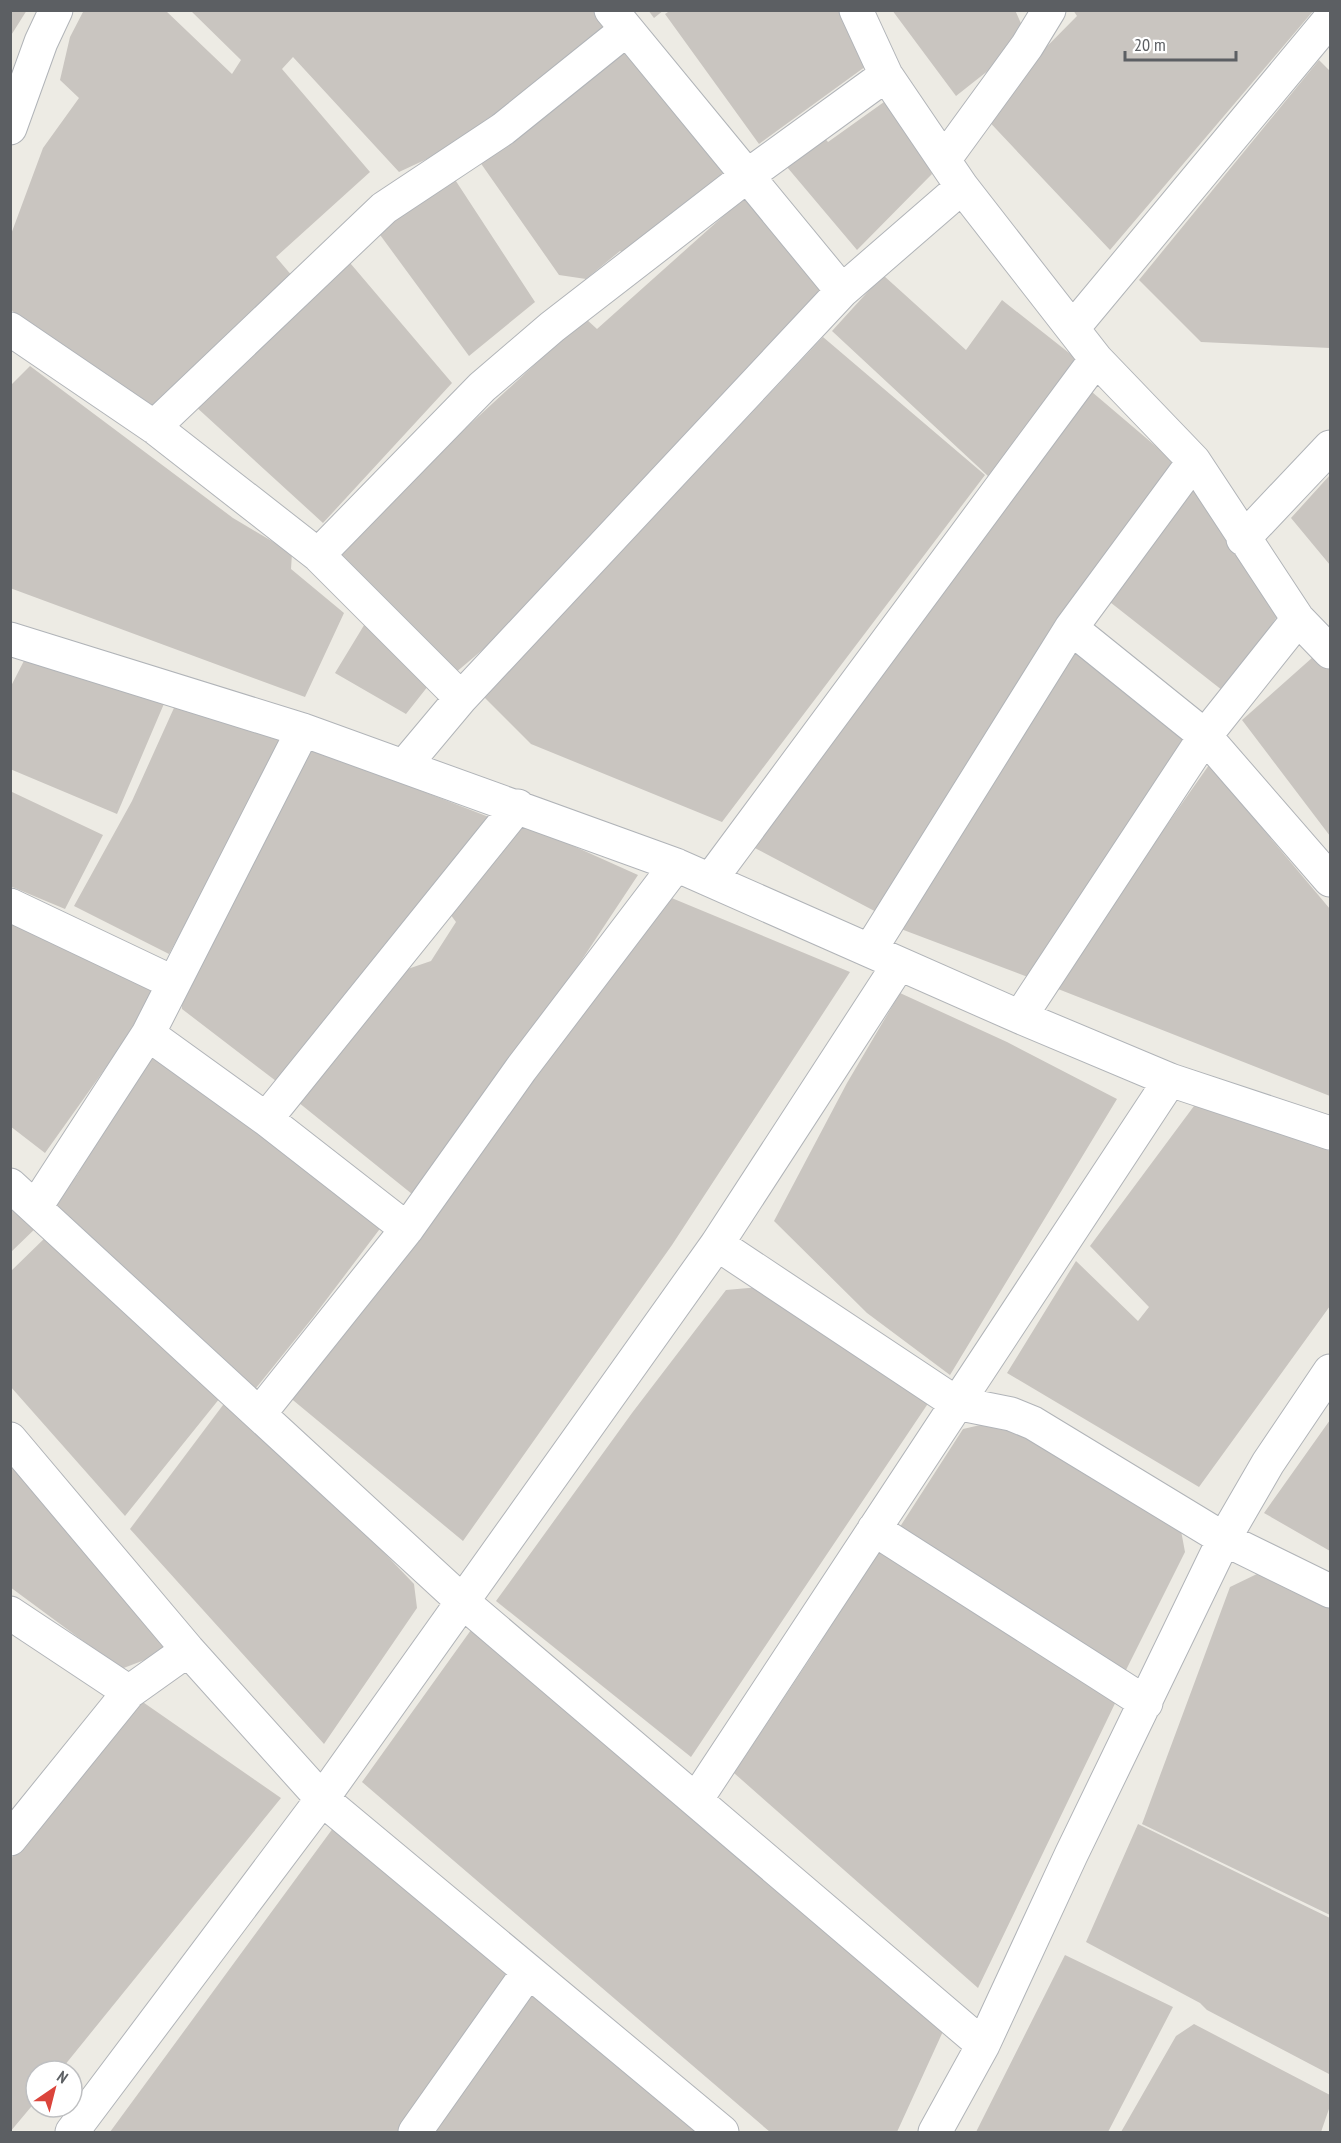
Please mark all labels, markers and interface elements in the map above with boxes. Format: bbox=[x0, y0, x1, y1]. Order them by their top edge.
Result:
scale bar bbox=[1125, 24, 1236, 62]
text: 20 m bbox=[1134, 33, 1166, 56]
north arrow bbox=[24, 2059, 84, 2119]
text: N bbox=[53, 2066, 72, 2087]

